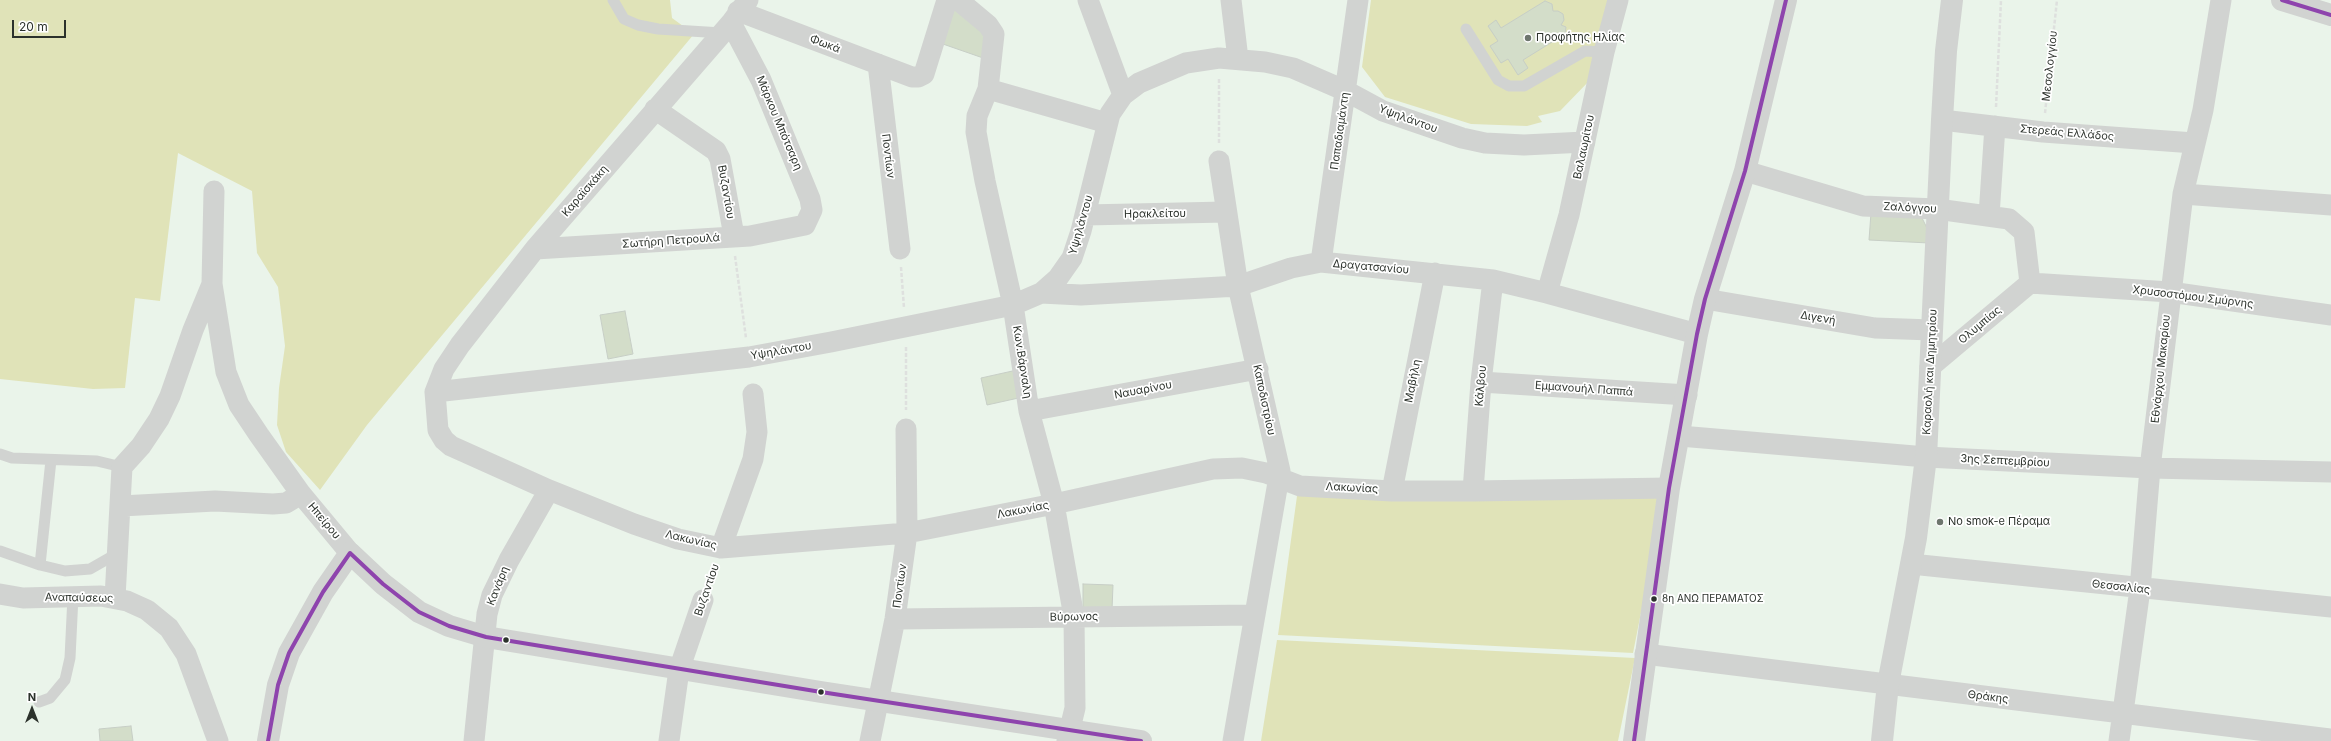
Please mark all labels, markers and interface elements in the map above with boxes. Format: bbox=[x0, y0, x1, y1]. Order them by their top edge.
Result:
scale bar bbox=[14, 12, 68, 38]
text: 20 m bbox=[19, 19, 48, 34]
street label: Μεσολογγίου bbox=[2040, 30, 2060, 102]
place label: Προφήτης Ηλίας bbox=[1536, 31, 1625, 45]
street label: Φωκά bbox=[808, 32, 842, 56]
marker: Προφήτης Ηλίας bbox=[1523, 33, 1533, 43]
street label: Μάρκου Μπότσαρη bbox=[753, 74, 805, 172]
street label: Παπαδιαμάντη bbox=[1328, 91, 1352, 171]
street label: Υψηλάντου bbox=[1377, 102, 1439, 136]
street label: Βαλαωρίτου bbox=[1571, 114, 1597, 180]
street label: Στερεάς Ελλάδος bbox=[2019, 122, 2115, 144]
street label: Ποντίων bbox=[879, 133, 897, 179]
street label: Καραϊσκάκη bbox=[559, 163, 611, 219]
street label: Βυζαντίου bbox=[715, 164, 737, 220]
street label: Υψηλάντου bbox=[1066, 194, 1096, 256]
street label: Ζαλόγγου bbox=[1883, 200, 1937, 216]
street label: Ηρακλείτου bbox=[1124, 207, 1186, 221]
street label: Σωτήρη Πετρουλά bbox=[622, 231, 720, 251]
street label: Δραγατσανίου bbox=[1332, 257, 1410, 277]
street label: Χρυσοστόμου Σμύρνης bbox=[2132, 283, 2254, 311]
street label: Ολυμπίας bbox=[1956, 303, 2004, 347]
street label: Διγενή bbox=[1799, 308, 1837, 328]
street label: Καραολή και Δημητρίου bbox=[1920, 309, 1940, 435]
street label: Εθνάρχου Μακαρίου bbox=[2149, 314, 2173, 424]
street label: Κων.Βάρναλη bbox=[1010, 325, 1034, 399]
street label: Υψηλάντου bbox=[750, 339, 812, 363]
street label: Μαβήλη bbox=[1402, 358, 1424, 404]
street label: Καποδιστρίου bbox=[1250, 363, 1278, 437]
street label: Κάλβου bbox=[1473, 365, 1489, 407]
street label: Ναυαρίνου bbox=[1113, 378, 1173, 402]
street label: Εμμανουήλ Παππά bbox=[1534, 379, 1634, 399]
street label: 3ης Σεπτεμβρίου bbox=[1960, 452, 2050, 470]
street label: Λακωνίας bbox=[1325, 480, 1379, 496]
street label: Λακωνίας bbox=[996, 499, 1050, 521]
street label: Ηπείρου bbox=[305, 500, 343, 542]
place label: No smok-e Πέραμα bbox=[1948, 515, 2050, 529]
marker: No smok-e Πέραμα bbox=[1935, 517, 1945, 527]
street label: Λακωνίας bbox=[664, 528, 718, 552]
street label: Βυζαντίου bbox=[692, 562, 722, 618]
street label: Ποντίων bbox=[890, 563, 910, 609]
street label: Κανάρη bbox=[484, 564, 512, 608]
street label: Θεσσαλίας bbox=[2091, 577, 2151, 597]
street label: Αναπαύσεως bbox=[45, 591, 113, 605]
place label: 8η ΑΝΩ ΠΕΡΑΜΑΤΟΣ bbox=[1662, 593, 1764, 605]
marker: 8η ΑΝΩ ΠΕΡΑΜΑΤΟΣ bbox=[1649, 594, 1659, 604]
street label: Βύρωνος bbox=[1050, 610, 1098, 624]
unlabelled marker bbox=[501, 635, 511, 645]
unlabelled marker bbox=[816, 687, 826, 697]
street label: Θράκης bbox=[1967, 688, 2009, 706]
north arrow bbox=[12, 689, 52, 729]
text: N bbox=[28, 690, 36, 704]

